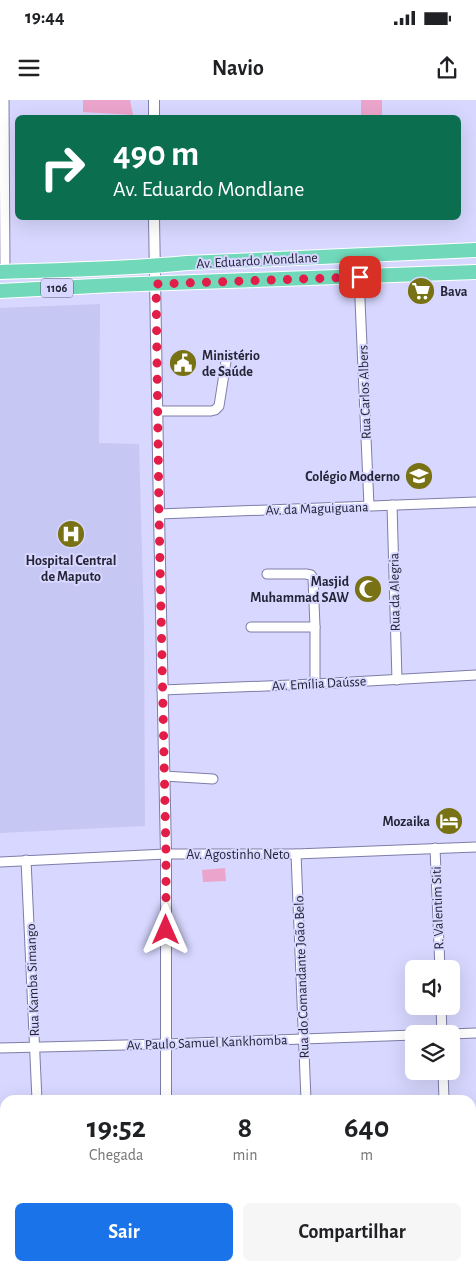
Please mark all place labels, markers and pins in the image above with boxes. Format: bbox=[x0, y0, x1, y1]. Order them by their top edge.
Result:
pin bbox=[339, 256, 381, 298]
supermarket icon: Bava bbox=[406, 276, 436, 306]
place label: Bava bbox=[440, 285, 468, 299]
public building icon: Ministério de Saúde bbox=[168, 348, 198, 378]
place label: Ministério de Saúde bbox=[202, 349, 260, 379]
school or university icon: Colégio Moderno bbox=[404, 461, 434, 491]
place label: Colégio Moderno bbox=[305, 470, 400, 484]
hospital icon: Hospital Central de Maputo bbox=[56, 519, 86, 549]
place label: Hospital Central de Maputo bbox=[26, 554, 116, 584]
mosque icon: Masjid Muhammad SAW bbox=[353, 574, 383, 604]
place label: Masjid Muhammad SAW bbox=[250, 575, 350, 605]
hotel icon: Mozaika bbox=[434, 806, 464, 836]
place label: Mozaika bbox=[382, 815, 430, 829]

